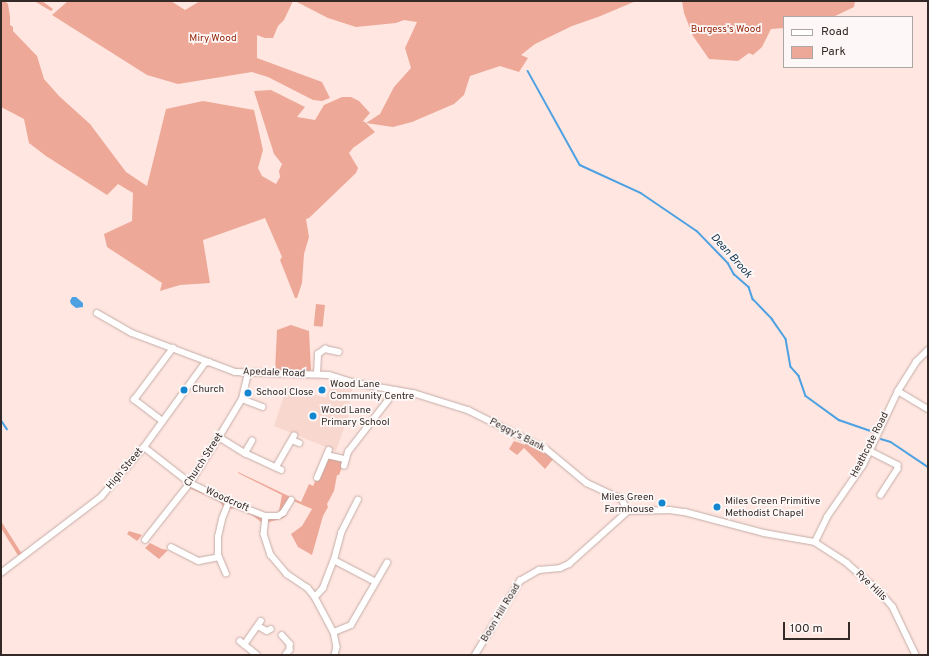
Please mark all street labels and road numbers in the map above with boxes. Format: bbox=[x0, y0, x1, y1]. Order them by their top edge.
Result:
street label: Apedale Road bbox=[243, 366, 305, 380]
street label: Heathcote Road bbox=[848, 410, 892, 480]
street label: Peggy's Bank bbox=[487, 416, 547, 454]
street label: Church Street bbox=[182, 431, 226, 489]
street label: High Street bbox=[104, 446, 146, 492]
street label: Woodcroft bbox=[203, 485, 251, 515]
street label: Rye Hills bbox=[853, 568, 889, 604]
street label: Boon Hill Road bbox=[479, 582, 523, 644]

